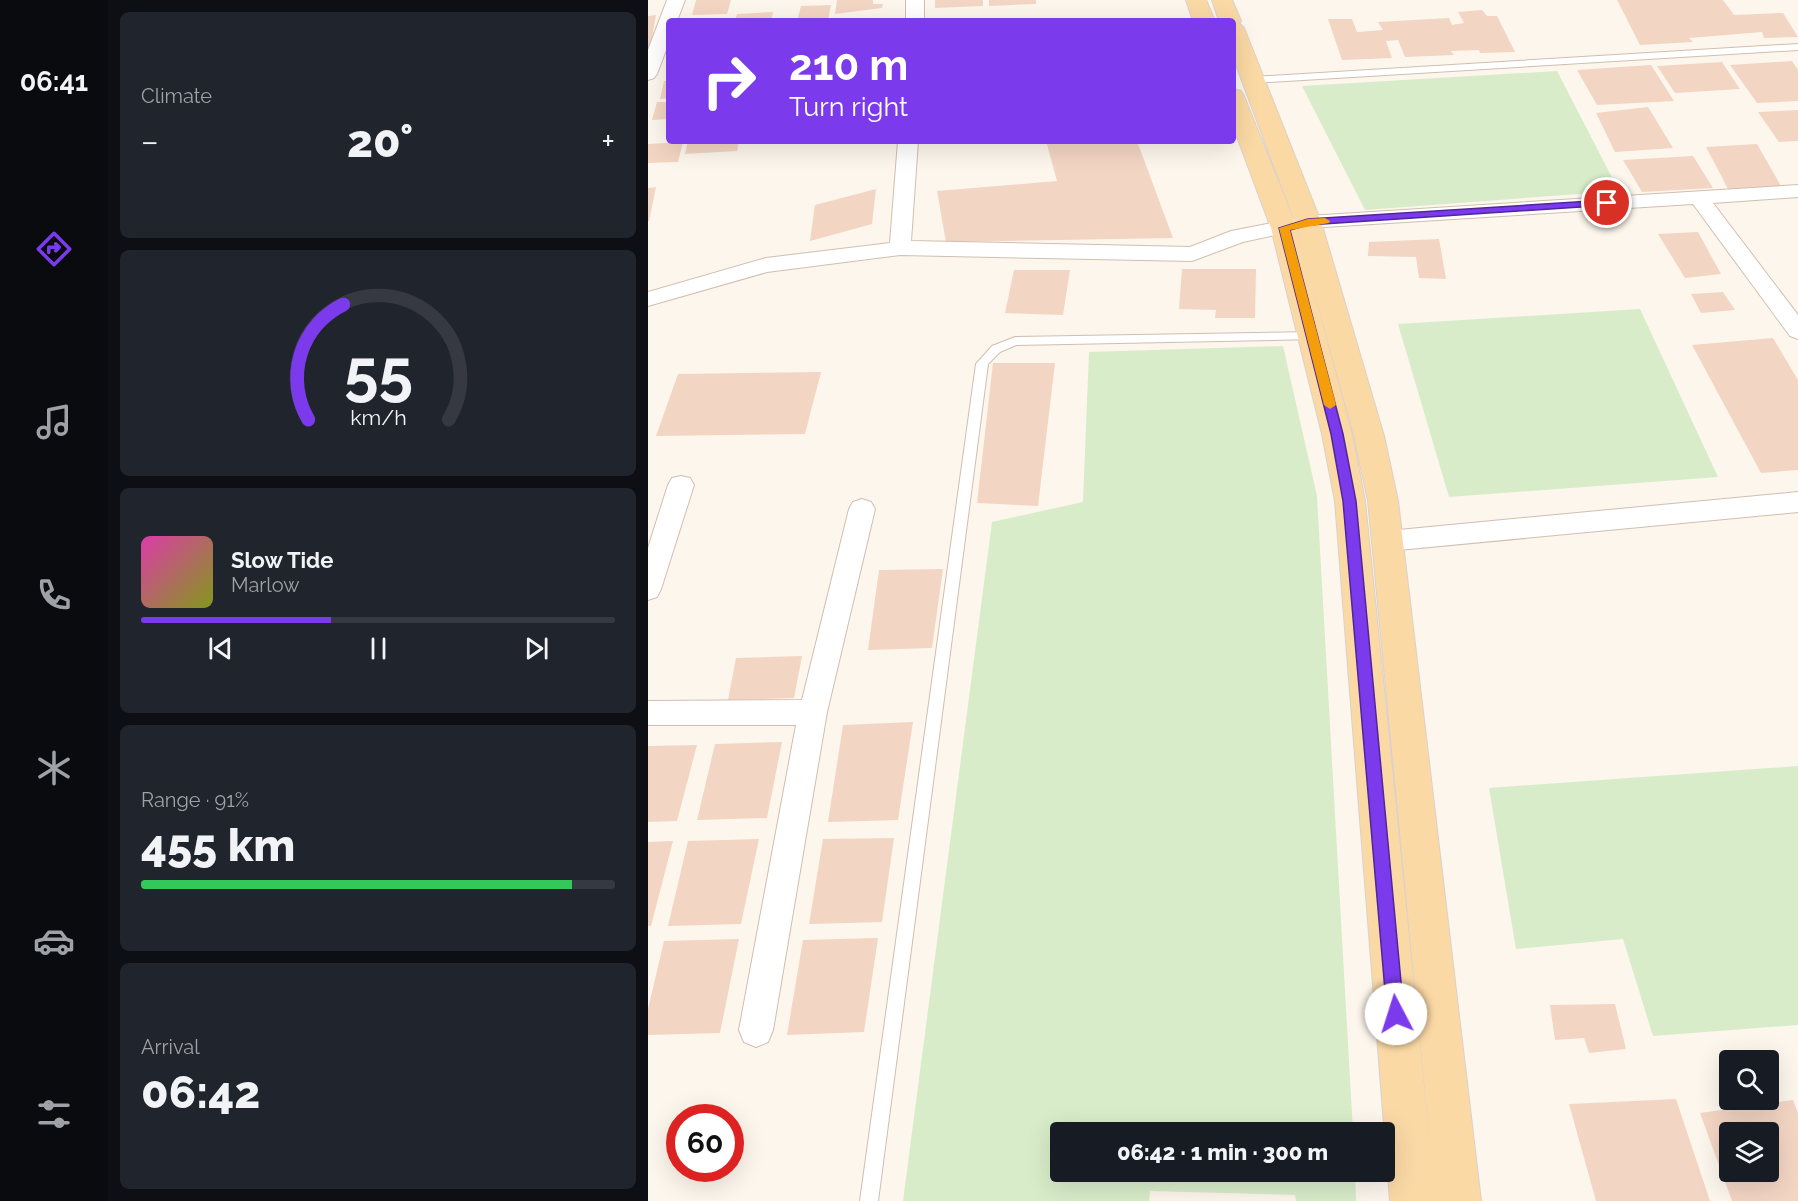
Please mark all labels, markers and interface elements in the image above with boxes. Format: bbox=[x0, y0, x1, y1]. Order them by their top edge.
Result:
text: 210 m bbox=[789, 41, 908, 90]
icon: right bbox=[690, 42, 768, 120]
text: 06:41 bbox=[20, 66, 88, 97]
text: Climate bbox=[141, 84, 212, 108]
text: Turn right bbox=[789, 91, 908, 122]
text: 20° bbox=[347, 115, 413, 168]
text: − bbox=[141, 122, 159, 161]
text: + bbox=[601, 122, 615, 161]
pin bbox=[1581, 177, 1632, 228]
icon: arrive bbox=[1590, 186, 1623, 219]
icon: directions bbox=[33, 228, 75, 270]
text: 55 bbox=[343, 335, 413, 409]
icon: music bbox=[33, 401, 75, 443]
text: km/h bbox=[350, 405, 406, 430]
text: Slow Tide bbox=[231, 547, 333, 573]
text: Marlow bbox=[231, 573, 300, 597]
icon: phone bbox=[33, 574, 75, 616]
icon: previous bbox=[204, 632, 237, 665]
icon: pause bbox=[362, 632, 395, 665]
icon: next bbox=[520, 632, 553, 665]
icon: climate bbox=[33, 747, 75, 789]
text: Range · 91% bbox=[141, 788, 249, 812]
text: 455 km bbox=[141, 819, 295, 872]
icon: car bbox=[33, 920, 75, 962]
position arrow bbox=[1364, 982, 1428, 1046]
text: Arrival bbox=[141, 1035, 200, 1059]
map controls bbox=[1719, 1050, 1779, 1182]
button: search bbox=[1719, 1050, 1779, 1110]
text: 06:42 bbox=[141, 1066, 260, 1119]
icon: filters bbox=[33, 1093, 75, 1135]
speed limit sign: 60 bbox=[666, 1104, 744, 1182]
button: layers bbox=[1719, 1122, 1779, 1182]
text: 06:42 · 1 min · 300 m bbox=[1117, 1139, 1328, 1165]

